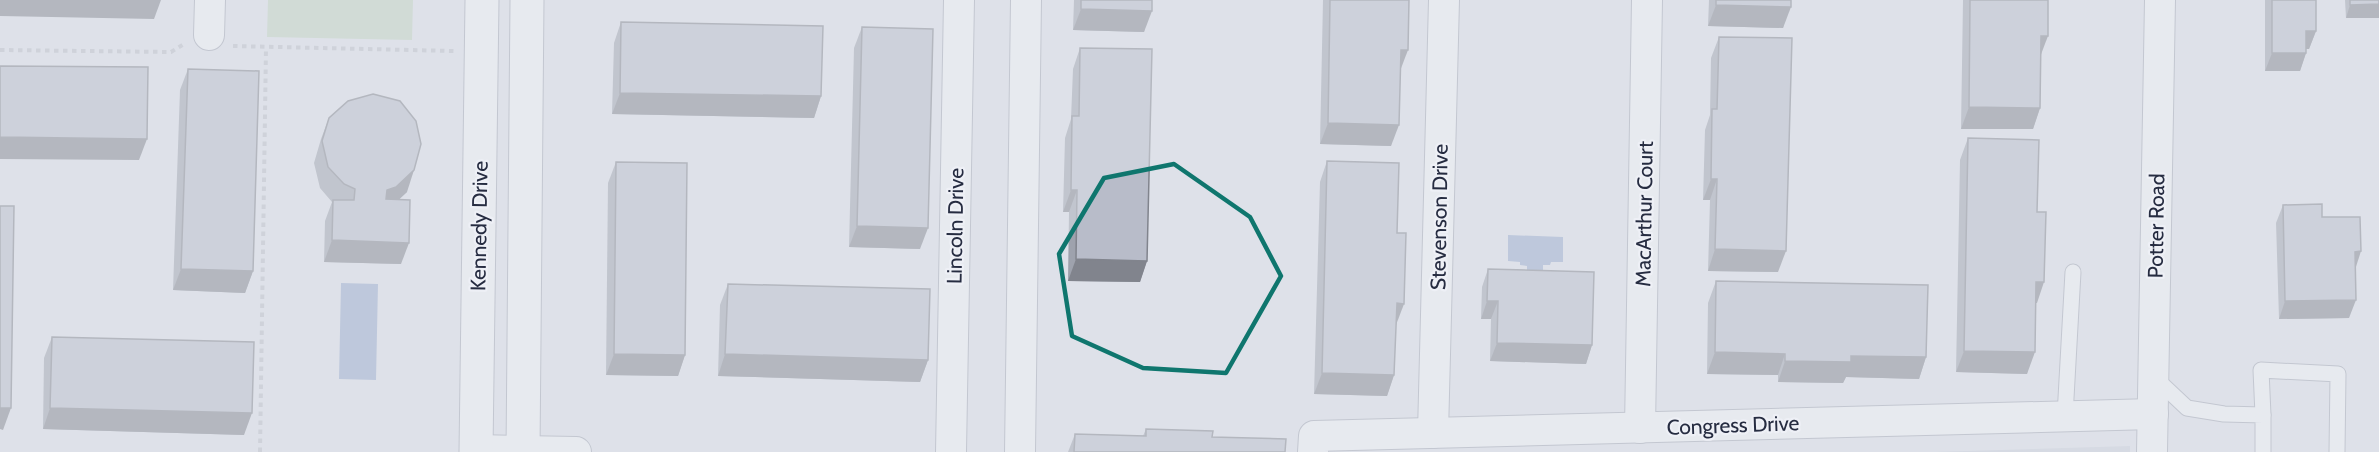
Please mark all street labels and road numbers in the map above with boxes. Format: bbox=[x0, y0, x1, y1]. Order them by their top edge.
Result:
street label: MacArthur Court bbox=[1630, 141, 1658, 287]
street label: Stevenson Drive bbox=[1425, 144, 1453, 290]
street label: Kennedy Drive bbox=[465, 160, 493, 291]
street label: Lincoln Drive bbox=[941, 167, 969, 284]
street label: Potter Road bbox=[2143, 173, 2169, 279]
street label: Congress Drive bbox=[1666, 410, 1800, 440]

